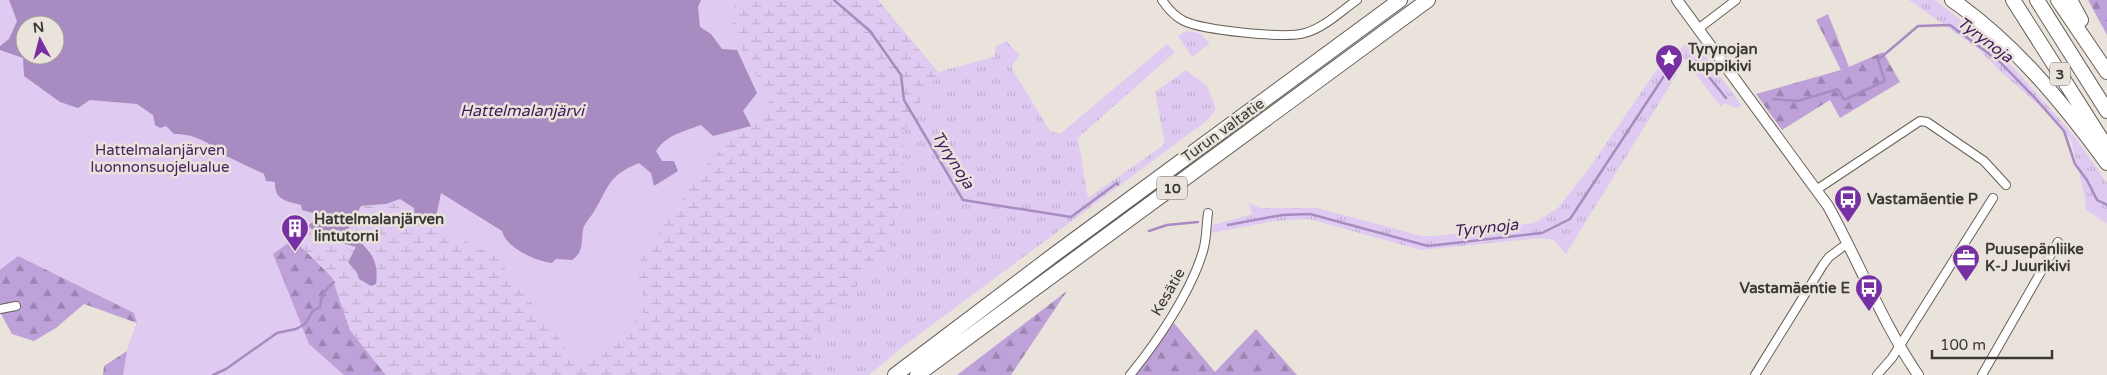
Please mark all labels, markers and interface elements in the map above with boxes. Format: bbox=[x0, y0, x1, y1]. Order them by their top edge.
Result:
water label: Tyrynoja bbox=[1953, 13, 2018, 68]
north arrow bbox=[15, 15, 65, 65]
text: N bbox=[32, 18, 45, 37]
place label: Tyrynojan kuppikivi bbox=[1687, 40, 1758, 76]
place icon: Tyrynojan kuppikivi bbox=[1654, 43, 1684, 82]
road number: 3 bbox=[2050, 62, 2070, 86]
street label: Turun valtatie bbox=[1178, 94, 1268, 166]
water label: Hattelmalanjärvi bbox=[460, 101, 586, 121]
water label: Tyrynoja bbox=[927, 127, 979, 193]
park label: Hattelmalanjärven luonnonsuojelualue bbox=[91, 141, 229, 176]
road number: 10 bbox=[1157, 177, 1187, 200]
bus stop icon: Vastamäentie P bbox=[1833, 184, 1863, 223]
place label: Vastamäentie P bbox=[1867, 190, 1978, 208]
place label: Hattelmalanjärven lintutorni bbox=[314, 210, 444, 245]
building icon: Hattelmalanjärven lintutorni bbox=[280, 213, 310, 252]
water label: Tyrynoja bbox=[1453, 215, 1520, 241]
place label: Puusepänliike K-J Juurikivi bbox=[1985, 240, 2084, 275]
office icon: Puusepänliike K-J Juurikivi bbox=[1951, 243, 1981, 282]
street label: Kesätie bbox=[1147, 265, 1189, 319]
bus stop icon: Vastamäentie E bbox=[1854, 273, 1884, 312]
place label: Vastamäentie E bbox=[1740, 279, 1850, 297]
scale bar bbox=[1932, 328, 2052, 360]
text: 100 m bbox=[1940, 336, 1986, 354]

